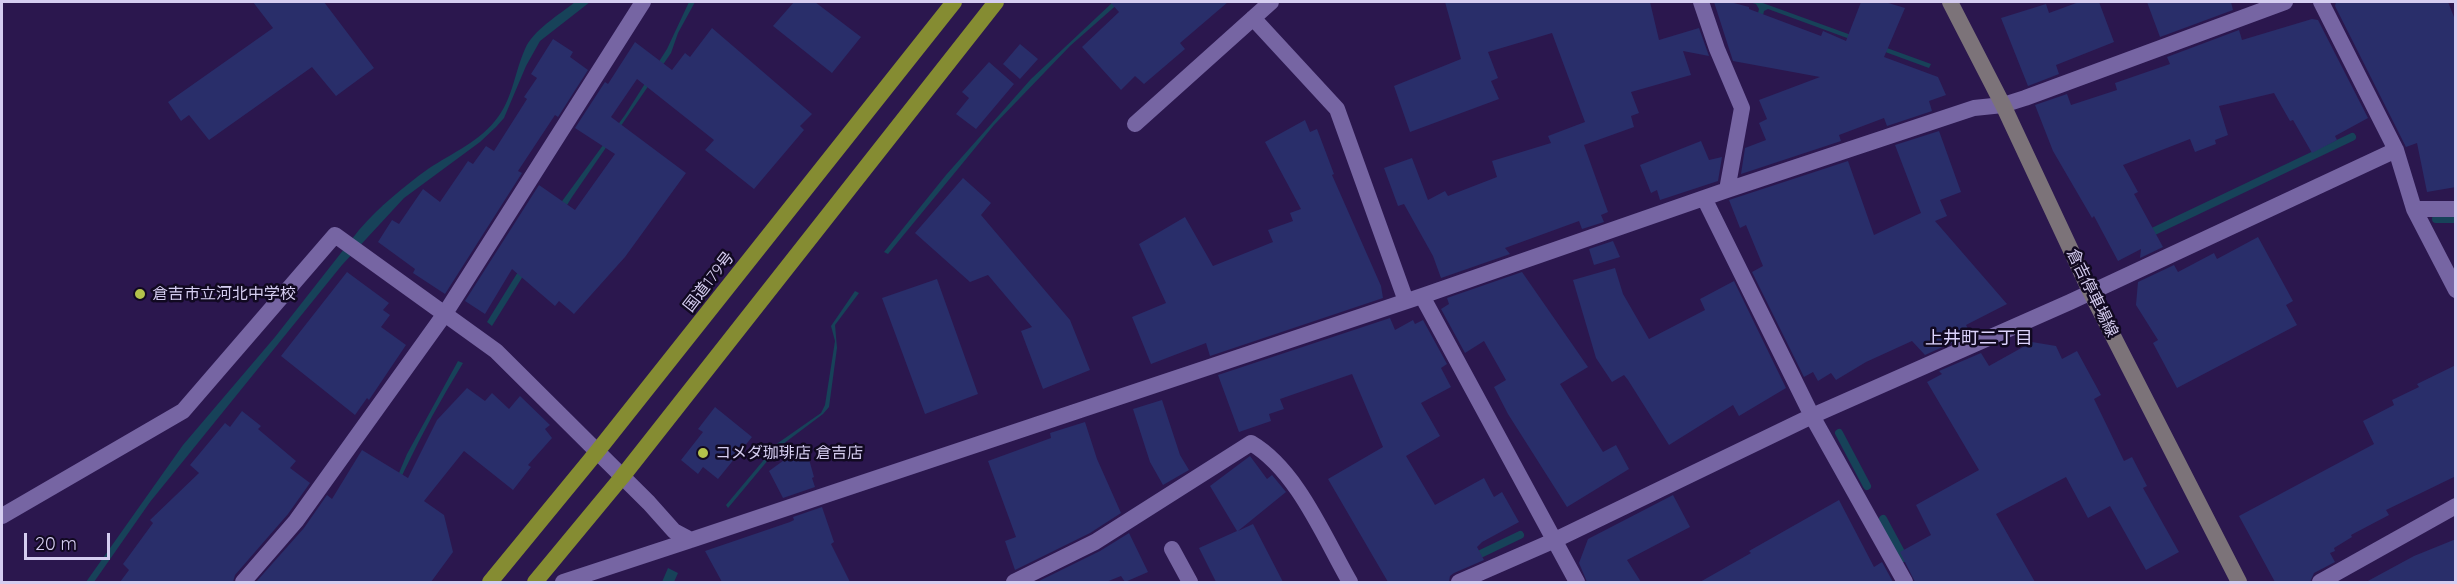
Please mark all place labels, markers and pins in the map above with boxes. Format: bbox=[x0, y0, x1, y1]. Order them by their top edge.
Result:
place label: 倉吉市立河北中学校 bbox=[152, 284, 296, 304]
marker: 倉吉市立河北中学校 bbox=[133, 287, 147, 301]
place label: コメダ珈琲店 倉吉店 bbox=[715, 443, 863, 463]
marker: コメダ珈琲店 倉吉店 bbox=[696, 446, 710, 460]

